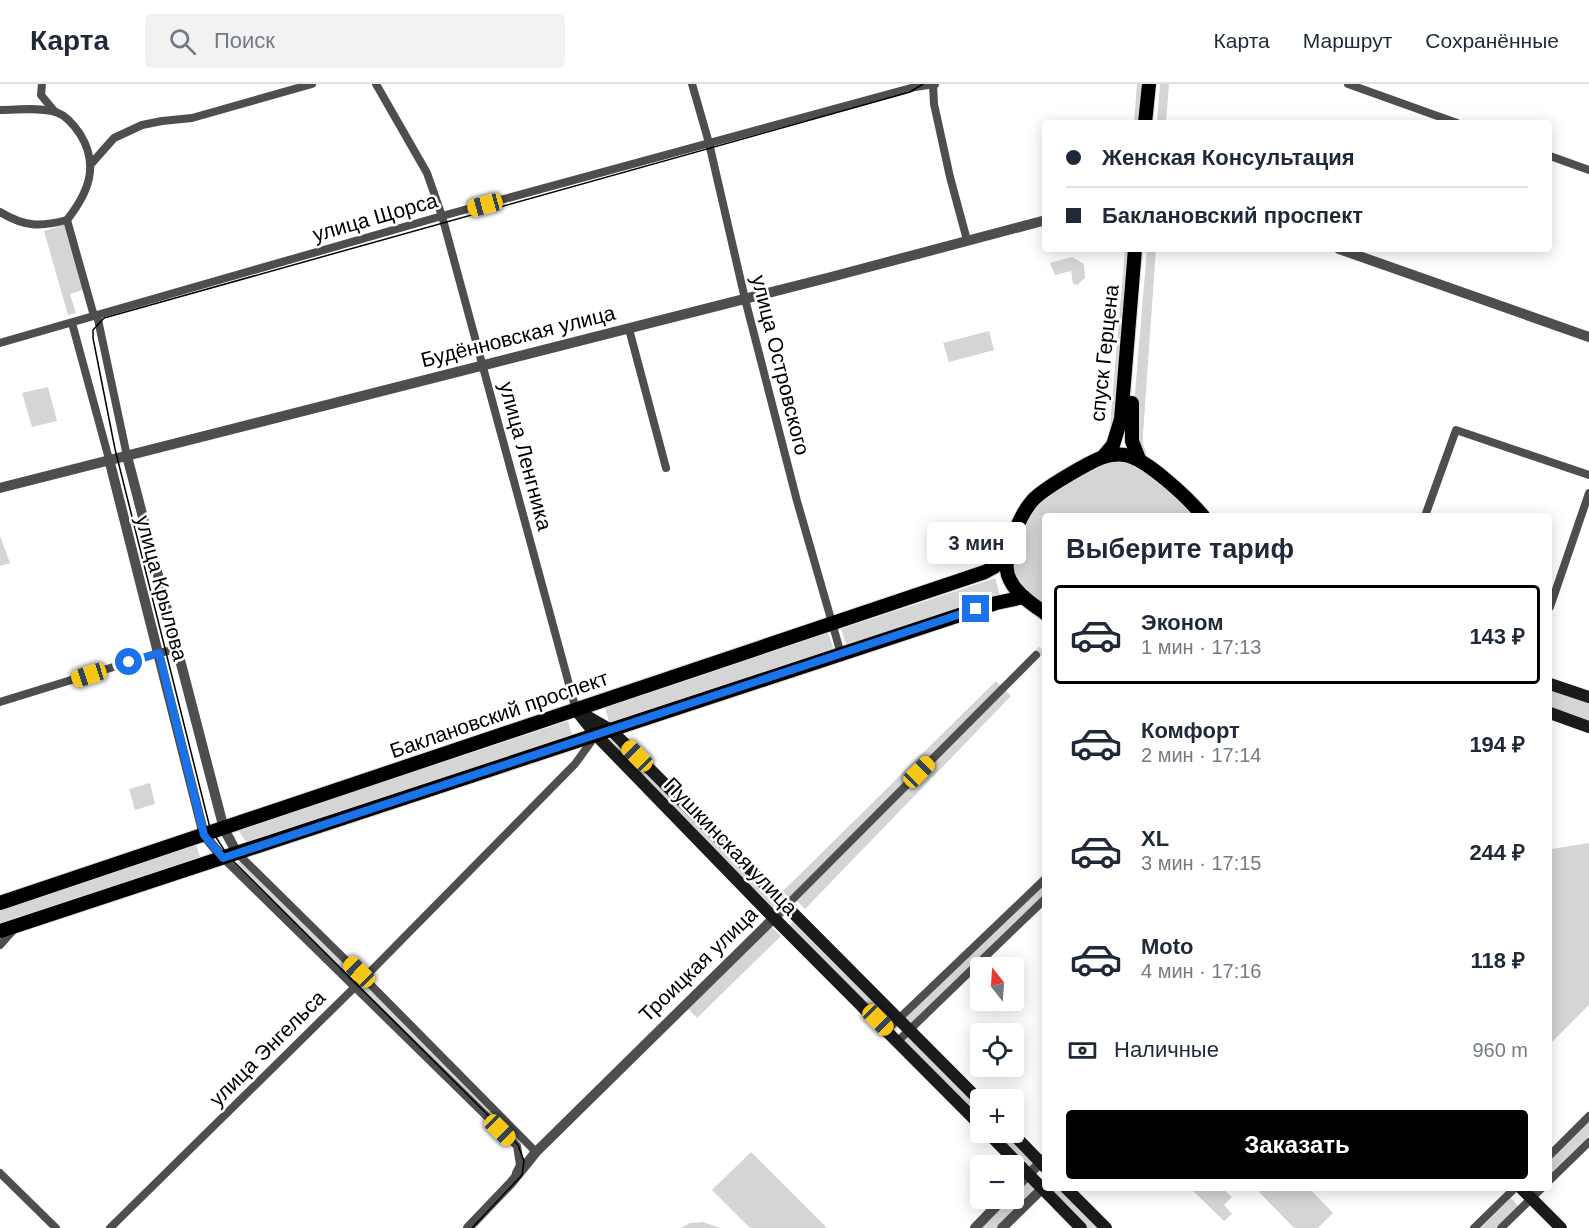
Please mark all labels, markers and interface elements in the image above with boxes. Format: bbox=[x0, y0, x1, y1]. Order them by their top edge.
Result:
search box bbox=[145, 14, 565, 68]
text: Карта bbox=[30, 25, 109, 56]
icon: search bbox=[166, 25, 199, 58]
text: Поиск bbox=[214, 28, 275, 53]
text: Карта bbox=[1214, 29, 1270, 52]
text: Маршрут bbox=[1303, 29, 1392, 52]
text: Сохранённые bbox=[1425, 29, 1559, 52]
text: Женская Консультация bbox=[1102, 145, 1355, 170]
street label: улица Щорса bbox=[310, 188, 440, 246]
car bbox=[465, 192, 505, 218]
text: Баклановский проспект bbox=[1102, 203, 1363, 228]
street label: улица Островского bbox=[747, 273, 815, 457]
street label: спуск Герцена bbox=[1085, 283, 1123, 423]
street label: Будённовская улица bbox=[418, 301, 618, 371]
street label: улица Ленгника bbox=[495, 379, 557, 533]
street label: улица Крылова bbox=[132, 513, 193, 663]
callout: 3 мин bbox=[926, 522, 1026, 564]
text: 3 мин bbox=[949, 532, 1004, 554]
text: Выберите тариф bbox=[1066, 534, 1294, 564]
route end bbox=[962, 595, 989, 622]
icon: car bbox=[1069, 608, 1123, 662]
text: Эконом bbox=[1141, 610, 1224, 635]
text: 143 ₽ bbox=[1469, 624, 1525, 649]
text: 1 мин · 17:13 bbox=[1141, 636, 1261, 658]
route start bbox=[115, 648, 142, 675]
car bbox=[69, 661, 109, 689]
street label: Баклановский проспект bbox=[387, 666, 612, 762]
icon: car bbox=[1069, 716, 1123, 770]
text: Комфорт bbox=[1141, 718, 1240, 743]
text: 194 ₽ bbox=[1469, 732, 1525, 757]
car bbox=[618, 737, 656, 775]
text: 2 мин · 17:14 bbox=[1141, 744, 1261, 766]
car bbox=[900, 753, 938, 791]
street label: Пушкинская улица bbox=[660, 773, 803, 920]
icon: car bbox=[1069, 824, 1123, 878]
text: XL bbox=[1141, 826, 1169, 851]
text: 244 ₽ bbox=[1469, 840, 1525, 865]
text: 3 мин · 17:15 bbox=[1141, 852, 1261, 874]
street label: Троицкая улица bbox=[634, 902, 762, 1026]
icon: car bbox=[1069, 932, 1123, 986]
text: Moto bbox=[1141, 934, 1194, 959]
text: 118 ₽ bbox=[1471, 948, 1525, 973]
car bbox=[340, 953, 378, 991]
north arrow bbox=[970, 957, 1024, 1011]
map controls bbox=[970, 957, 1024, 1209]
text: 4 мин · 17:16 bbox=[1141, 960, 1261, 982]
street label: улица Энгельса bbox=[204, 985, 330, 1111]
car bbox=[859, 1001, 897, 1039]
button: locate bbox=[970, 1023, 1024, 1077]
icon: cash bbox=[1066, 1034, 1099, 1067]
text: Наличные bbox=[1114, 1037, 1219, 1062]
text: 960 m bbox=[1472, 1039, 1528, 1061]
button: + bbox=[970, 1089, 1024, 1143]
button: Заказать bbox=[1066, 1110, 1528, 1179]
car bbox=[481, 1111, 519, 1149]
button: − bbox=[970, 1155, 1024, 1209]

